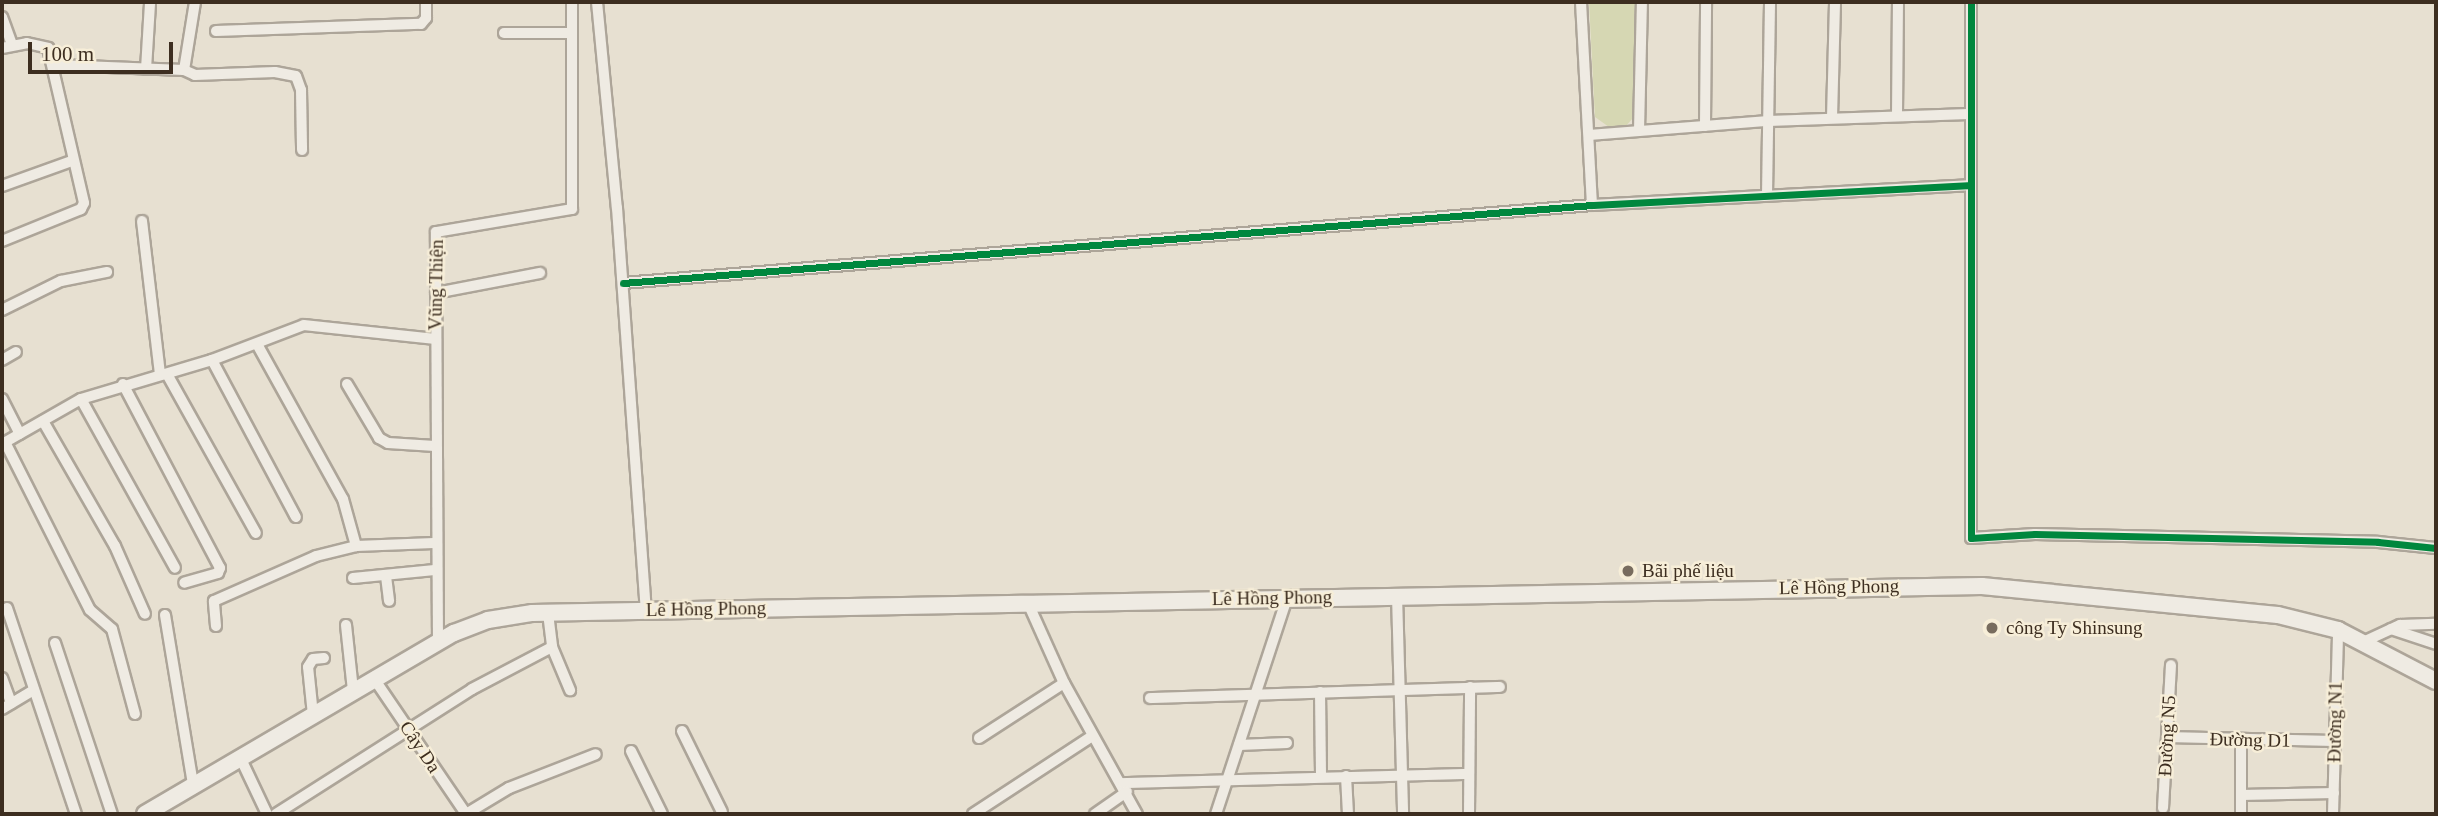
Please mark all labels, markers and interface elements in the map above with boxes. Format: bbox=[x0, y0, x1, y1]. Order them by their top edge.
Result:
scale bar bbox=[32, 28, 177, 72]
text: 100 m bbox=[41, 42, 94, 66]
street label: Vũng Thiện bbox=[424, 239, 448, 331]
place label: Bãi phế liệu bbox=[1642, 560, 1734, 582]
marker: Bãi phế liệu bbox=[1620, 563, 1636, 579]
street label: Lê Hồng Phong bbox=[1779, 575, 1899, 599]
street label: Lê Hồng Phong bbox=[1212, 586, 1332, 610]
street label: Lê Hồng Phong bbox=[646, 597, 766, 621]
place label: công Ty Shinsung bbox=[2006, 617, 2143, 639]
marker: công Ty Shinsung bbox=[1984, 620, 2000, 636]
street label: Đường N1 bbox=[2323, 681, 2347, 763]
street label: Đường N5 bbox=[2153, 695, 2181, 777]
street label: Cây Da bbox=[394, 717, 446, 777]
street label: Đường D1 bbox=[2209, 728, 2291, 752]

